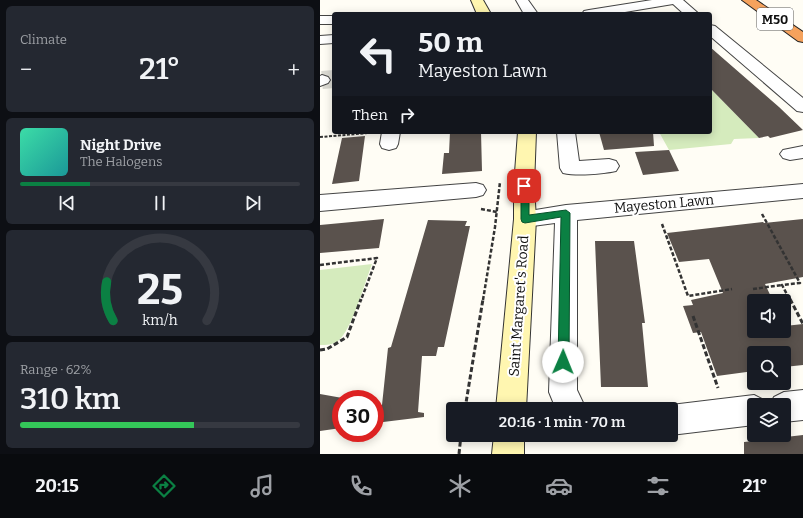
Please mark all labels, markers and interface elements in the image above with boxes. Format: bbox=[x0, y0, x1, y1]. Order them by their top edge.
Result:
road number: M50 bbox=[757, 8, 793, 30]
text: 50 m bbox=[418, 26, 483, 59]
icon: left bbox=[352, 28, 404, 80]
text: Climate bbox=[20, 32, 67, 47]
text: 21° bbox=[139, 51, 180, 87]
text: − bbox=[20, 56, 32, 83]
text: + bbox=[287, 56, 300, 83]
text: Mayeston Lawn bbox=[418, 60, 547, 82]
icon: right bbox=[396, 104, 418, 126]
text: Then bbox=[352, 106, 388, 124]
text: Night Drive bbox=[80, 136, 161, 154]
text: The Halogens bbox=[80, 154, 162, 169]
pin bbox=[507, 169, 541, 203]
icon: arrive bbox=[513, 175, 535, 197]
street label: Mayeston Lawn bbox=[613, 191, 715, 217]
icon: previous bbox=[56, 192, 78, 214]
icon: pause bbox=[149, 192, 171, 214]
icon: next bbox=[242, 192, 264, 214]
street label: Saint Margaret's Road bbox=[506, 235, 532, 377]
text: 25 bbox=[137, 265, 183, 315]
map controls bbox=[747, 294, 791, 442]
button: sound bbox=[747, 294, 791, 338]
text: km/h bbox=[142, 312, 178, 329]
position arrow bbox=[542, 341, 584, 383]
button: search bbox=[747, 346, 791, 390]
text: Range · 62% bbox=[20, 362, 91, 377]
text: 310 km bbox=[20, 381, 120, 417]
speed limit sign: 30 bbox=[332, 390, 384, 442]
button: layers bbox=[747, 398, 791, 442]
text: 20:16 · 1 min · 70 m bbox=[499, 413, 625, 431]
icon: directions bbox=[150, 472, 178, 500]
icon: music bbox=[248, 472, 276, 500]
icon: phone bbox=[347, 472, 375, 500]
icon: climate bbox=[446, 472, 474, 500]
icon: car bbox=[545, 472, 573, 500]
icon: filters bbox=[644, 472, 672, 500]
text: 20:15 bbox=[35, 475, 79, 497]
text: 21° bbox=[742, 475, 768, 497]

